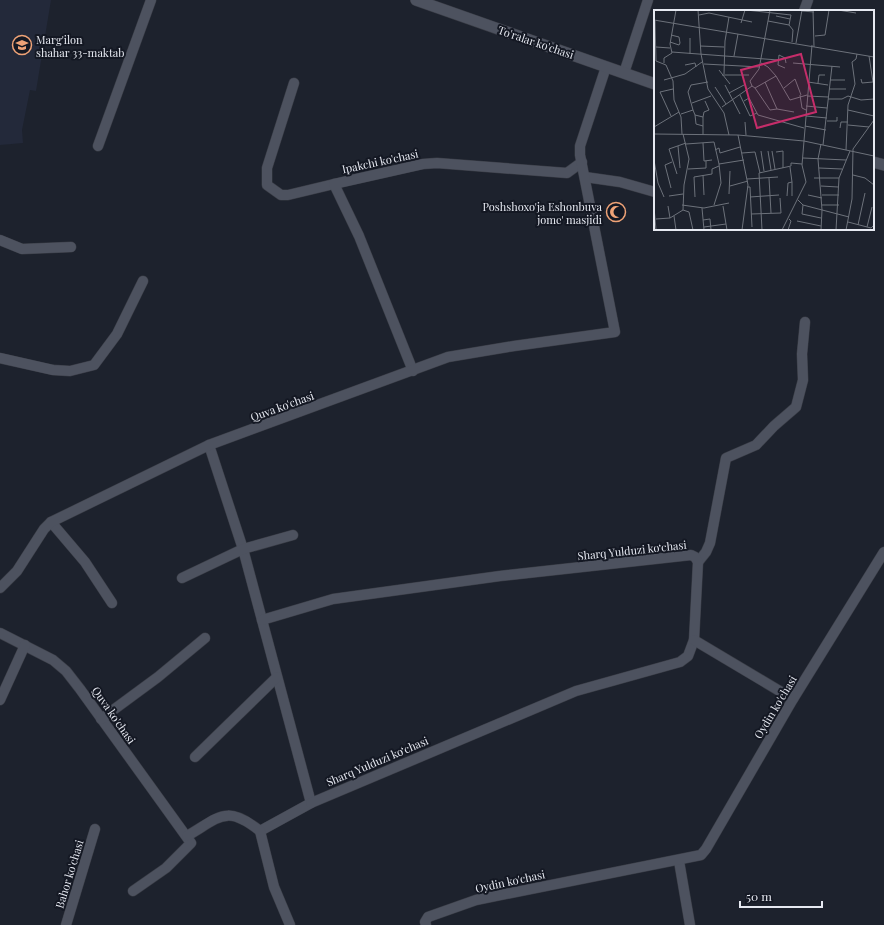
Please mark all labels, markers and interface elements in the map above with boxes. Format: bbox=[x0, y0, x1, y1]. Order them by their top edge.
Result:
inset map bbox=[654, 10, 874, 230]
street label: To'ralar ko'chasi bbox=[496, 22, 576, 62]
place label: Marg'ilon shahar 33-maktab bbox=[36, 32, 124, 60]
school or university icon: Marg'ilon shahar 33-maktab bbox=[11, 34, 33, 56]
street label: Ipakchi ko'chasi bbox=[341, 146, 419, 176]
place label: Poshshoxo'ja Eshonbuva jome' masjidi bbox=[483, 199, 603, 227]
mosque icon: Poshshoxo'ja Eshonbuva jome' masjidi bbox=[605, 201, 627, 223]
street label: Quva ko'chasi bbox=[248, 388, 316, 424]
street label: Sharq Yulduzi koʻchasi bbox=[577, 537, 687, 563]
street label: Oydin ko'chasi bbox=[750, 673, 800, 741]
street label: Quva ko'chasi bbox=[89, 683, 139, 747]
street label: Sharq Yulduzi koʻchasi bbox=[324, 733, 430, 789]
street label: Bahor ko'chasi bbox=[51, 838, 87, 910]
street label: Oydin ko'chasi bbox=[474, 866, 546, 896]
scale bar bbox=[740, 883, 822, 909]
text: 50 m bbox=[746, 888, 772, 904]

